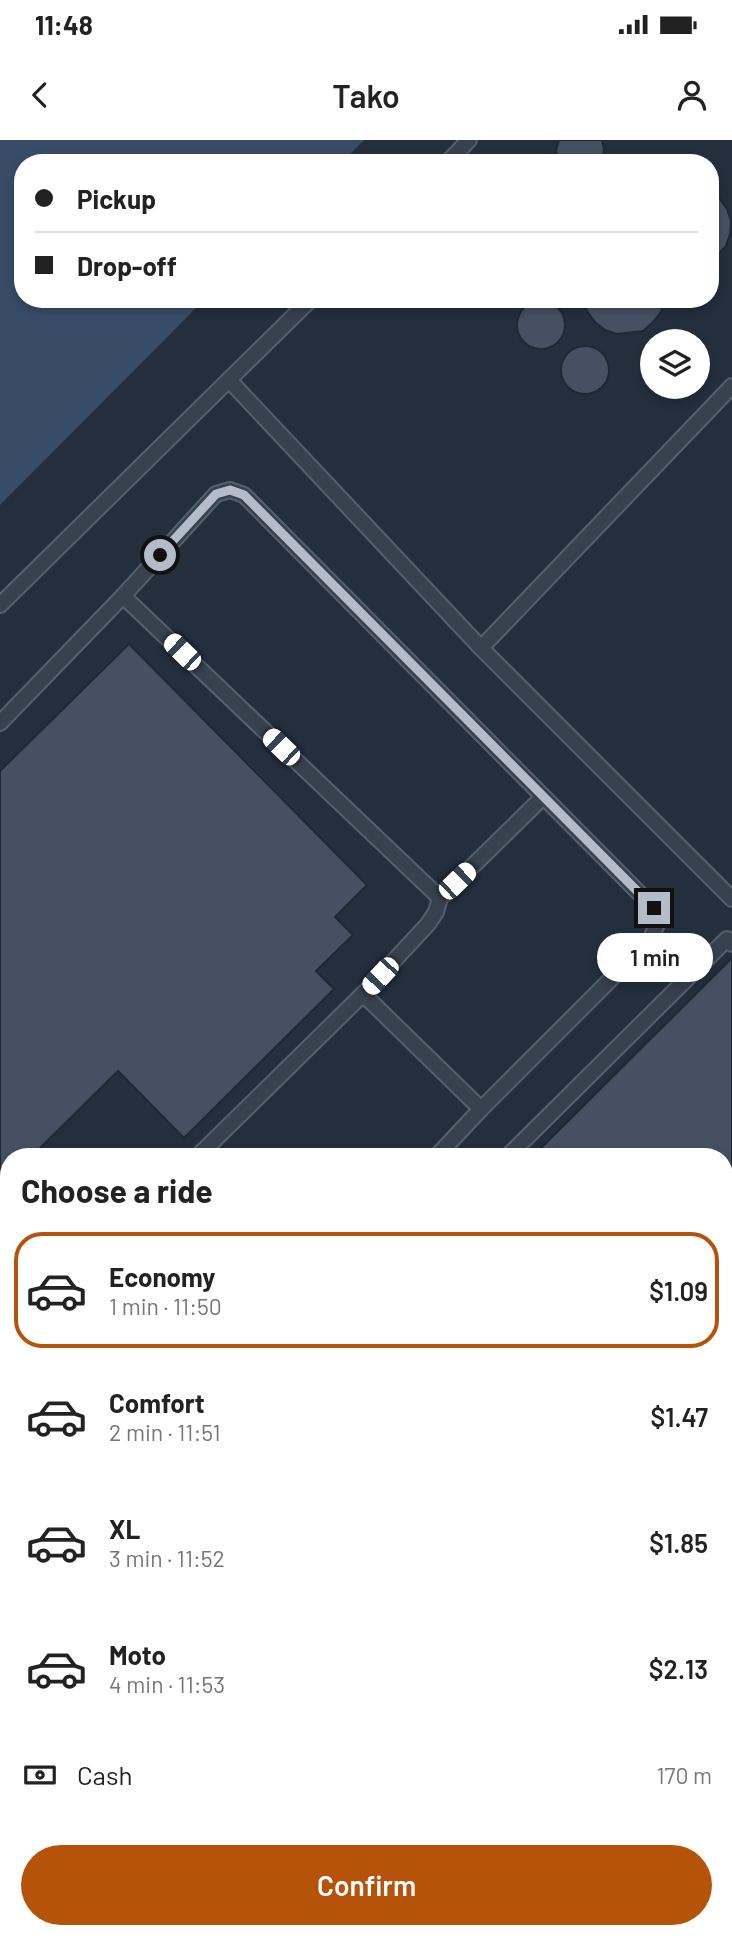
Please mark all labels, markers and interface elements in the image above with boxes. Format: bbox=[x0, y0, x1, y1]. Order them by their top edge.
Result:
text: 11:48 bbox=[35, 9, 93, 40]
icon: back bbox=[21, 76, 59, 114]
text: Tako bbox=[332, 76, 400, 114]
icon: person bbox=[673, 76, 711, 114]
text: Pickup bbox=[77, 183, 156, 214]
text: Drop-off bbox=[77, 250, 177, 281]
map controls bbox=[640, 329, 710, 399]
button: layers bbox=[640, 329, 710, 399]
route start bbox=[144, 539, 176, 571]
car bbox=[160, 630, 205, 674]
car bbox=[259, 725, 304, 769]
car bbox=[435, 859, 480, 903]
route end bbox=[638, 892, 670, 924]
callout: 1 min bbox=[596, 932, 712, 982]
text: 1 min bbox=[630, 943, 680, 971]
car bbox=[358, 953, 403, 999]
text: Choose a ride bbox=[21, 1171, 213, 1209]
icon: car bbox=[25, 1259, 88, 1322]
text: Economy bbox=[109, 1261, 215, 1292]
text: $1.09 bbox=[649, 1275, 708, 1306]
text: 1 min · 11:50 bbox=[109, 1292, 222, 1320]
icon: car bbox=[25, 1385, 88, 1448]
text: Comfort bbox=[109, 1387, 205, 1418]
text: $1.47 bbox=[651, 1401, 708, 1432]
text: 2 min · 11:51 bbox=[109, 1418, 220, 1446]
icon: car bbox=[25, 1511, 88, 1574]
text: XL bbox=[109, 1513, 140, 1544]
text: $1.85 bbox=[649, 1527, 708, 1558]
text: 3 min · 11:52 bbox=[109, 1544, 225, 1572]
icon: car bbox=[25, 1637, 88, 1700]
text: Moto bbox=[109, 1639, 166, 1670]
text: $2.13 bbox=[649, 1653, 708, 1684]
text: 4 min · 11:53 bbox=[109, 1670, 225, 1698]
icon: cash bbox=[21, 1756, 59, 1794]
text: Cash bbox=[77, 1759, 132, 1790]
text: 170 m bbox=[656, 1761, 712, 1789]
button: Confirm bbox=[21, 1845, 712, 1925]

